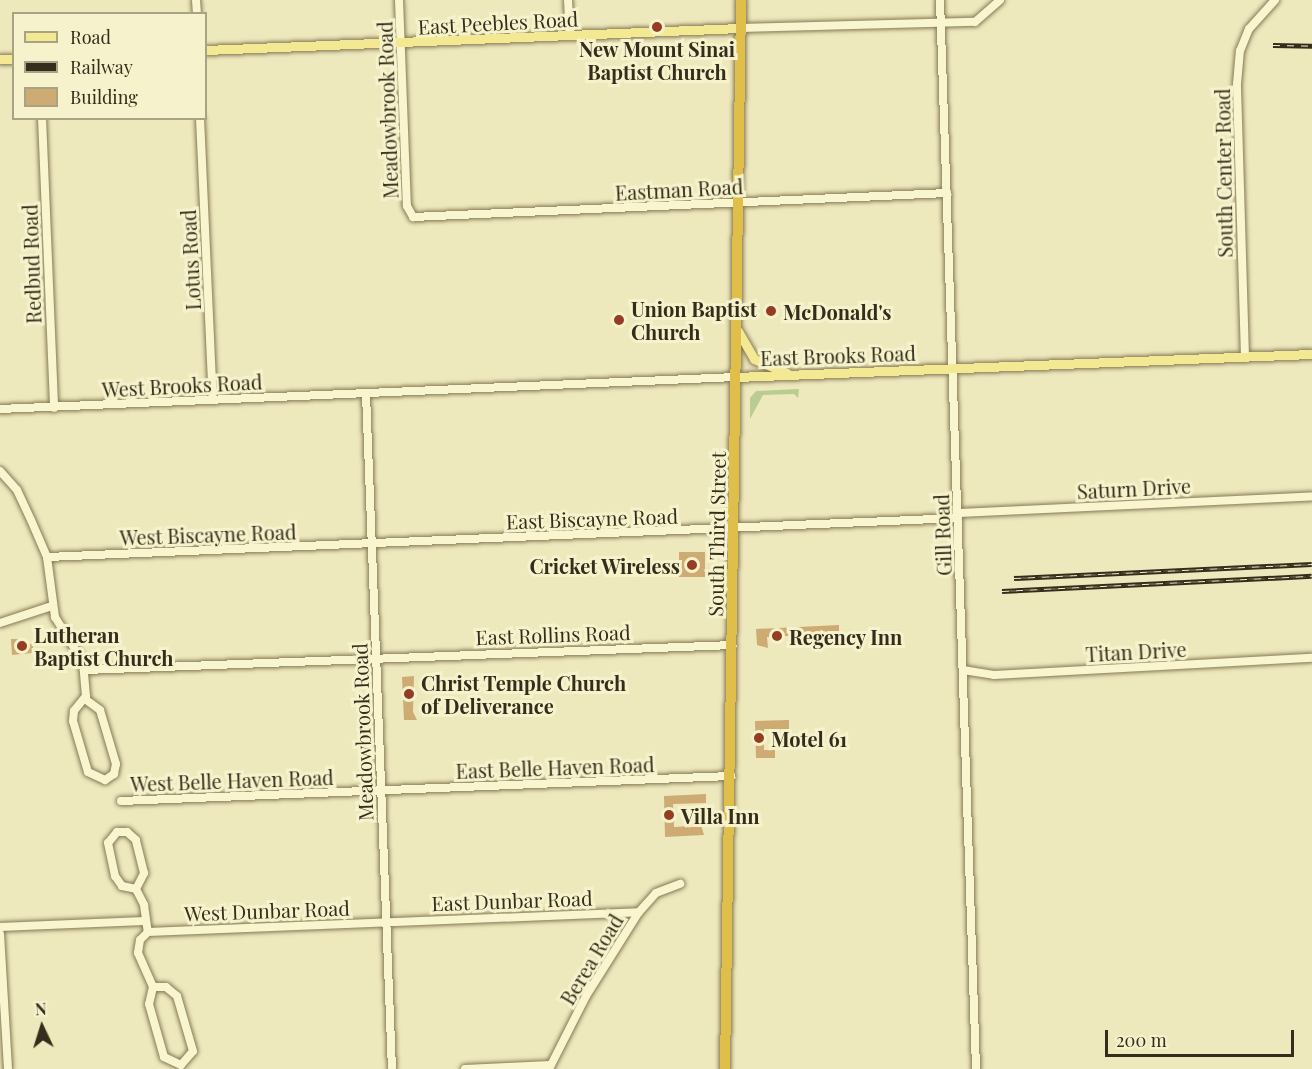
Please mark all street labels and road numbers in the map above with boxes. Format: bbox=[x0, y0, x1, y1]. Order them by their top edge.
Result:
street label: East Peebles Road bbox=[417, 6, 579, 38]
street label: Meadowbrook Road bbox=[372, 21, 402, 199]
street label: South Center Road bbox=[1210, 88, 1236, 258]
street label: Eastman Road bbox=[614, 174, 744, 204]
street label: Redbud Road bbox=[17, 204, 45, 324]
street label: Lotus Road bbox=[175, 209, 205, 311]
street label: East Brooks Road bbox=[760, 340, 916, 370]
street label: West Brooks Road bbox=[101, 369, 263, 401]
street label: South Third Street bbox=[703, 451, 729, 617]
street label: Saturn Drive bbox=[1076, 473, 1192, 503]
street label: Gill Road bbox=[929, 494, 955, 576]
street label: East Biscayne Road bbox=[505, 503, 679, 533]
street label: West Biscayne Road bbox=[119, 519, 297, 549]
street label: East Rollins Road bbox=[475, 619, 631, 649]
street label: Titan Drive bbox=[1085, 636, 1187, 666]
street label: Meadowbrook Road bbox=[347, 643, 377, 821]
street label: East Belle Haven Road bbox=[455, 752, 655, 782]
street label: West Belle Haven Road bbox=[130, 764, 334, 796]
street label: East Dunbar Road bbox=[431, 885, 593, 915]
street label: West Dunbar Road bbox=[183, 895, 351, 925]
street label: Berea Road bbox=[555, 909, 627, 1009]

